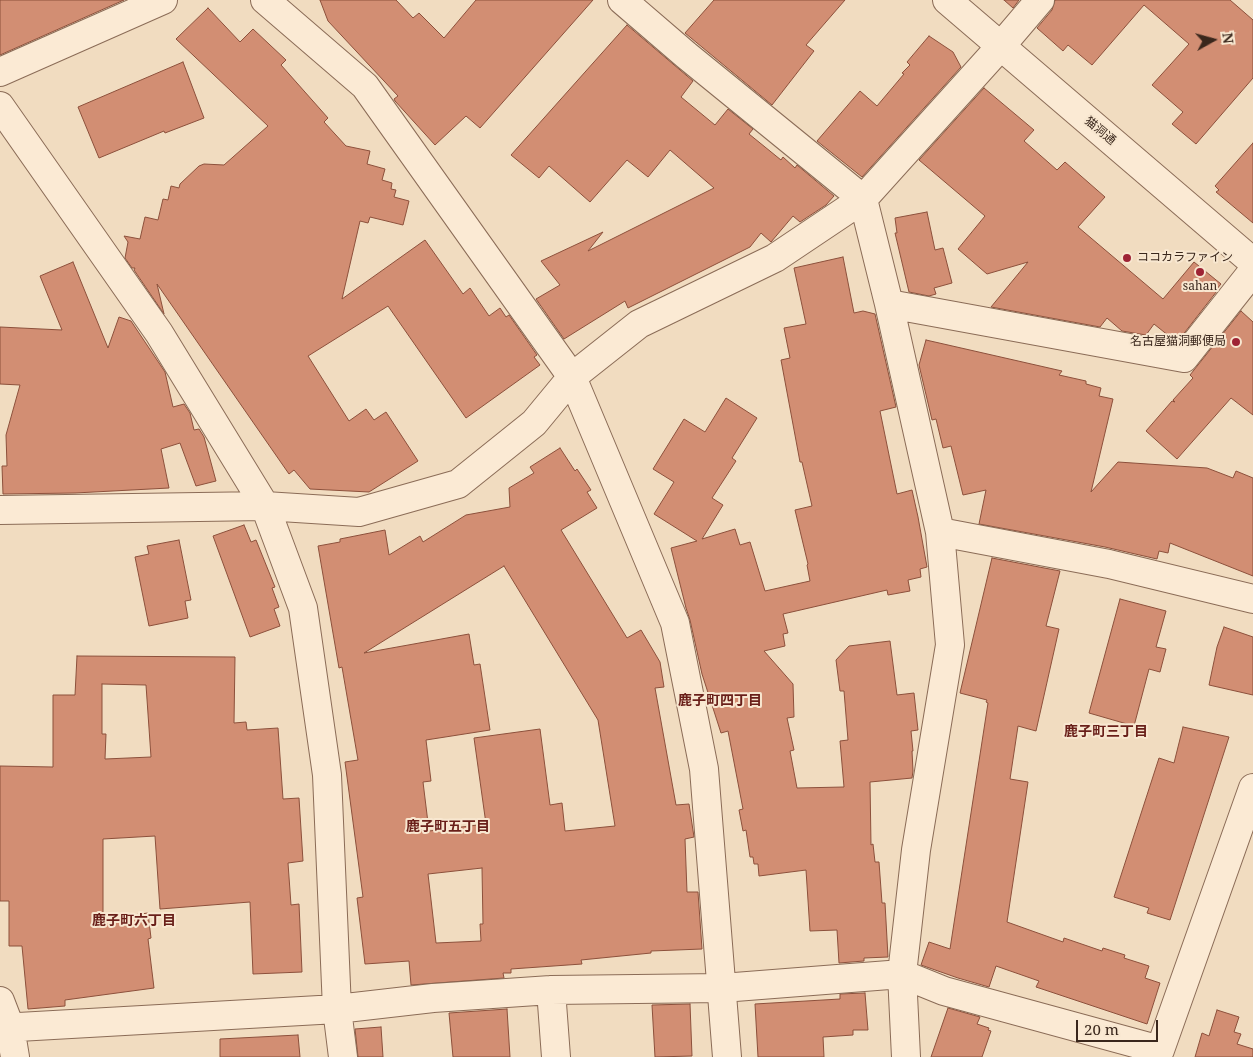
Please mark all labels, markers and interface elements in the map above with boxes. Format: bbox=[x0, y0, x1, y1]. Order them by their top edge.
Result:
north arrow bbox=[1188, 15, 1238, 65]
text: N bbox=[1218, 31, 1238, 45]
street label: 猫洞通 bbox=[1082, 114, 1118, 148]
place label: ココカラファイン bbox=[1137, 251, 1233, 265]
marker: ココカラファイン bbox=[1121, 252, 1133, 264]
marker: sahan bbox=[1194, 266, 1206, 278]
place label: sahan bbox=[1183, 280, 1217, 294]
place label: 名古屋猫洞郵便局 bbox=[1130, 335, 1226, 349]
marker: 名古屋猫洞郵便局 bbox=[1230, 336, 1242, 348]
district label: 鹿子町四丁目 bbox=[678, 693, 762, 709]
district label: 鹿子町三丁目 bbox=[1064, 724, 1148, 740]
district label: 鹿子町五丁目 bbox=[406, 819, 490, 835]
district label: 鹿子町六丁目 bbox=[92, 913, 176, 929]
scale bar bbox=[1078, 1010, 1160, 1042]
text: 20 m bbox=[1084, 1019, 1119, 1039]

